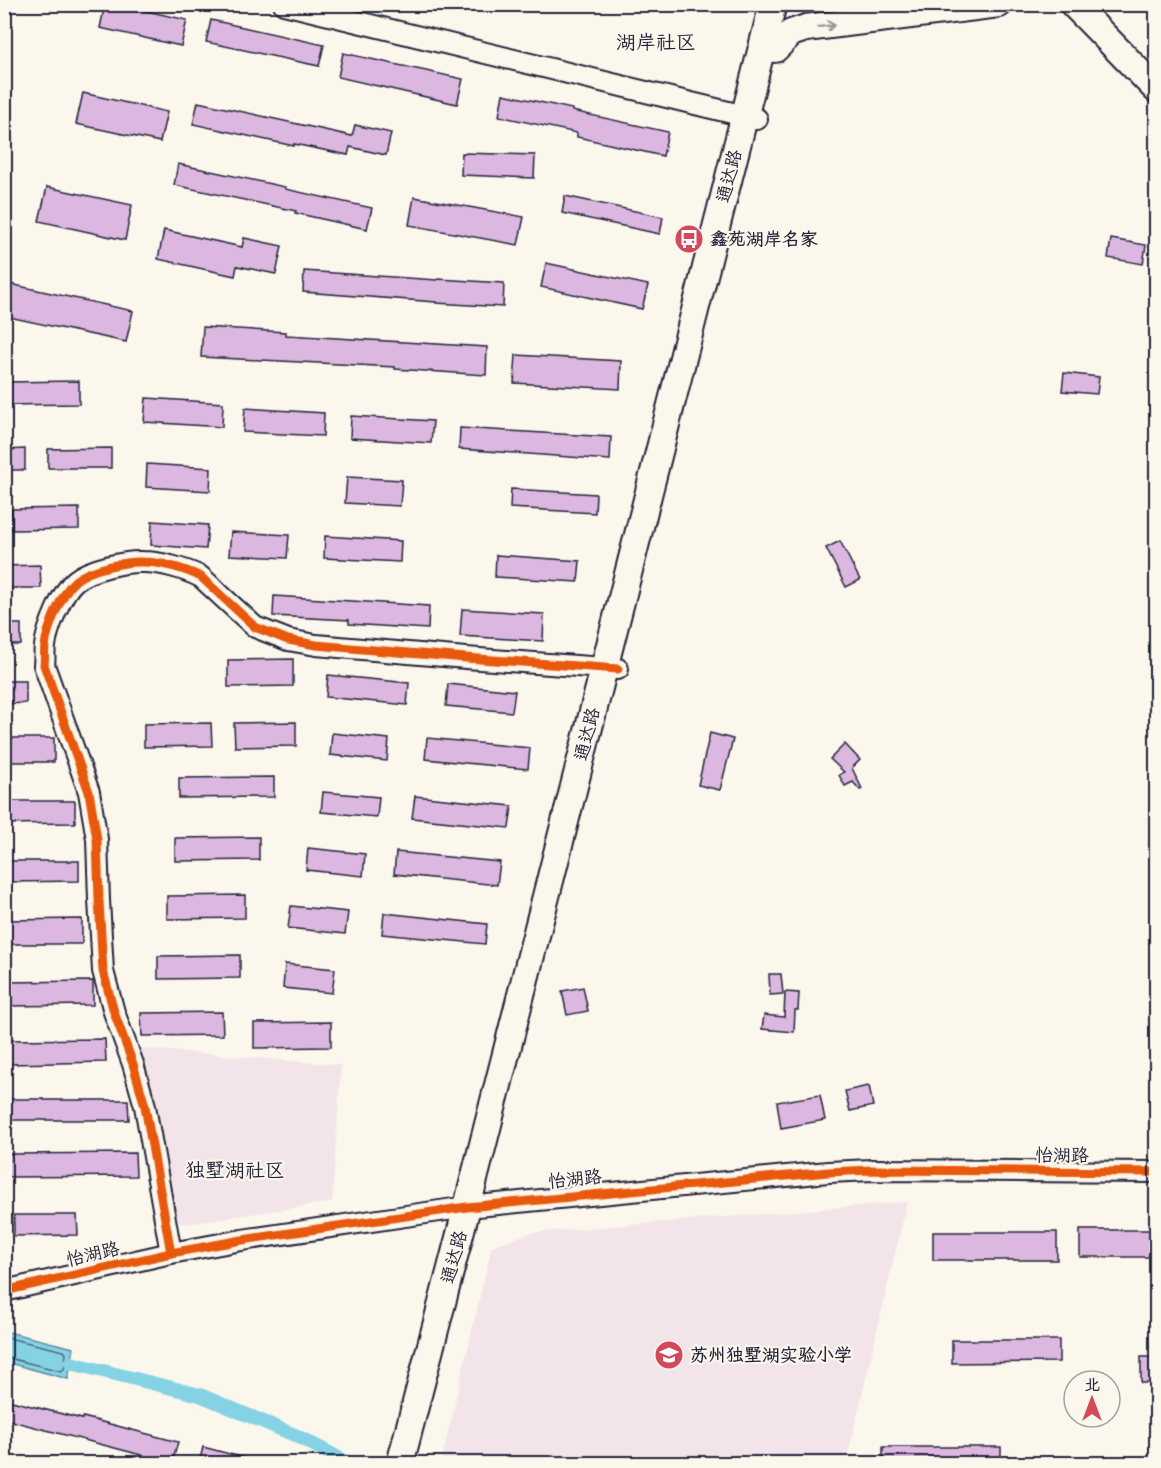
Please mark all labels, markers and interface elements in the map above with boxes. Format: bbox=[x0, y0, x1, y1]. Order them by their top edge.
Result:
one-way arrow bbox=[816, 20, 836, 31]
district label: 湖岸社区 bbox=[616, 29, 696, 57]
street label: 通达路 bbox=[711, 147, 748, 205]
bus stop icon: 鑫苑湖岸名家 bbox=[673, 223, 705, 255]
place label: 鑫苑湖岸名家 bbox=[710, 227, 818, 252]
street label: 通达路 bbox=[569, 705, 606, 763]
street label: 怡湖路 bbox=[1035, 1143, 1089, 1168]
district label: 独墅湖社区 bbox=[185, 1157, 285, 1185]
street label: 怡湖路 bbox=[547, 1164, 603, 1195]
street label: 通达路 bbox=[435, 1228, 474, 1286]
street label: 怡湖路 bbox=[64, 1236, 122, 1273]
school or university icon: 苏州独墅湖实验小学 bbox=[653, 1339, 685, 1371]
place label: 苏州独墅湖实验小学 bbox=[690, 1343, 852, 1368]
north arrow bbox=[1062, 1369, 1122, 1429]
text: 北 bbox=[1084, 1374, 1100, 1396]

